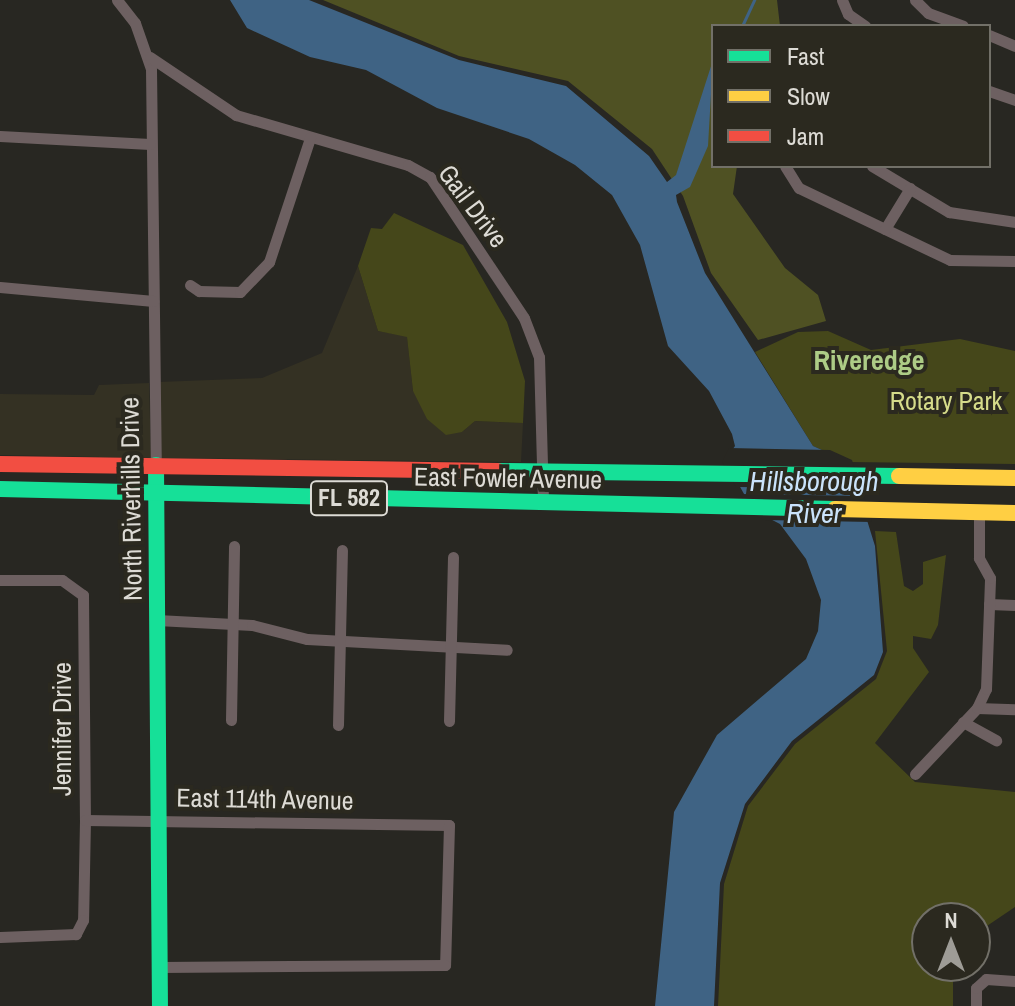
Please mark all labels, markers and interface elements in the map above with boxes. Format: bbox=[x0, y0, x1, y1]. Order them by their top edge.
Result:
legend bbox=[711, 24, 991, 168]
text: Fast bbox=[787, 40, 824, 72]
text: Slow bbox=[787, 80, 830, 112]
text: Jam bbox=[787, 120, 824, 152]
street label: Gail Drive bbox=[432, 158, 514, 254]
district label: Riveredge bbox=[813, 343, 925, 377]
park label: Rotary Park bbox=[890, 385, 1002, 417]
street label: North Riverhills Drive bbox=[114, 397, 148, 601]
street label: East Fowler Avenue bbox=[413, 461, 603, 495]
water label: Hillsborough River bbox=[750, 464, 878, 530]
road number: FL 582 bbox=[309, 478, 389, 518]
street label: Jennifer Drive bbox=[46, 662, 78, 796]
street label: East 114th Avenue bbox=[176, 782, 354, 816]
north arrow bbox=[911, 902, 991, 982]
text: N bbox=[944, 905, 958, 935]

